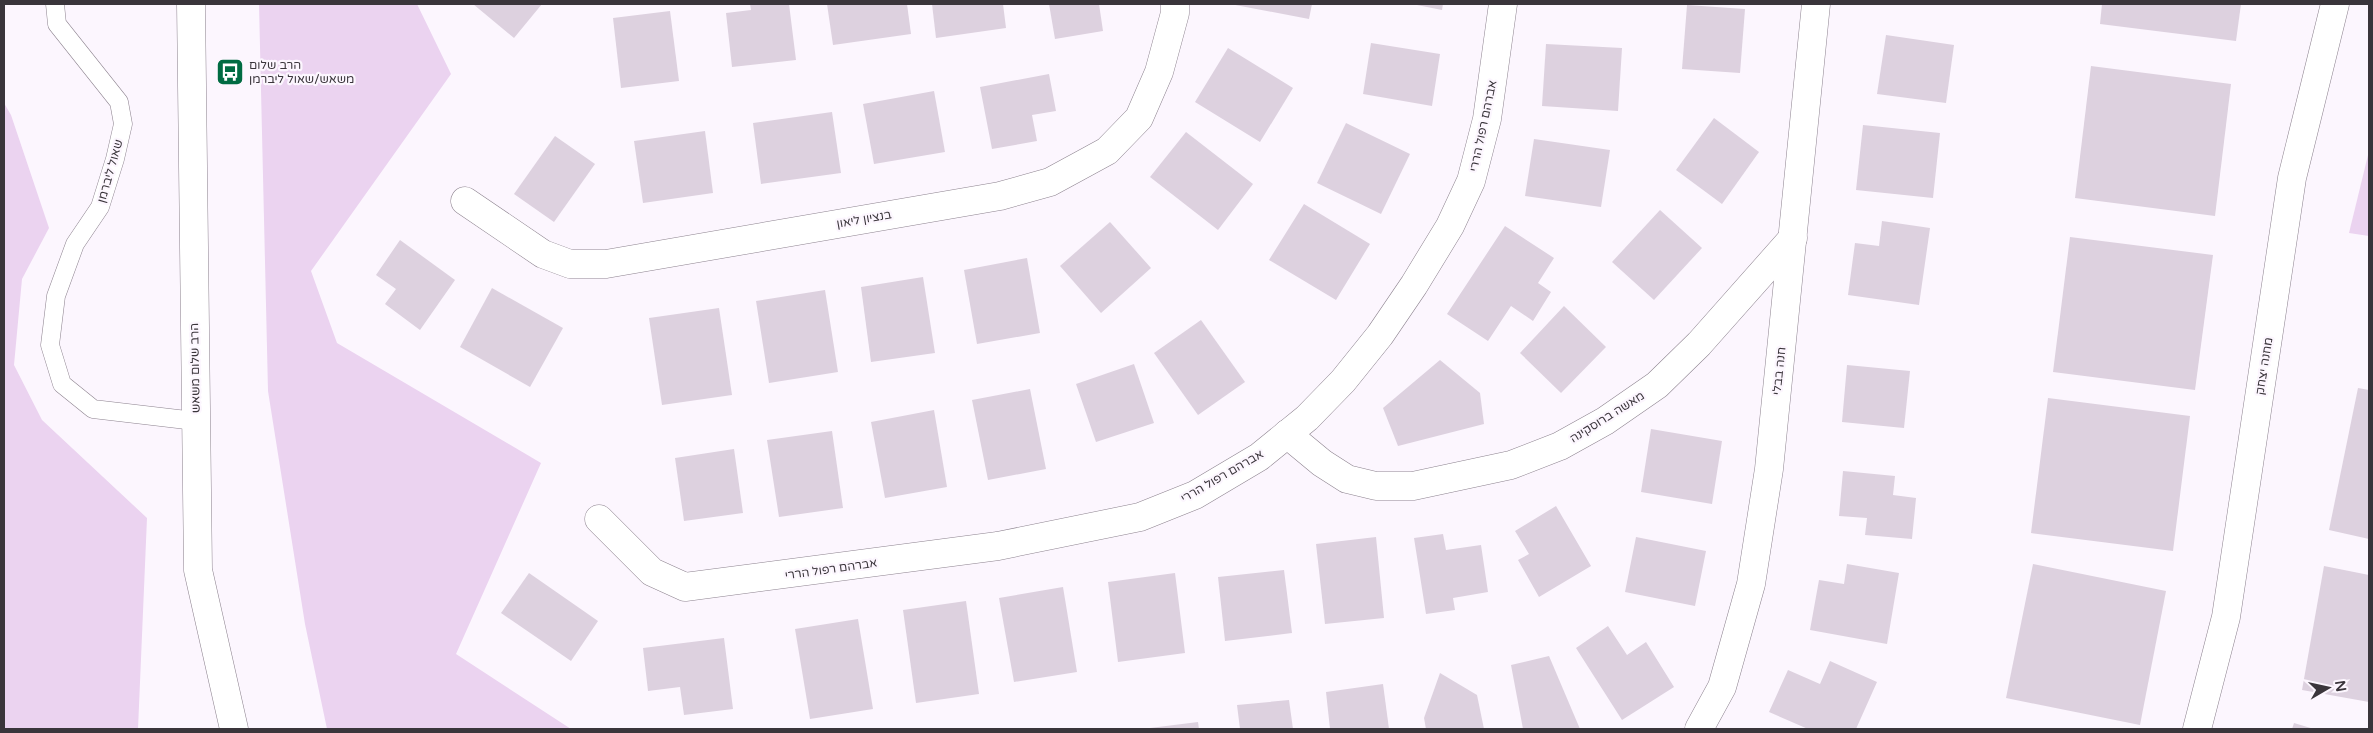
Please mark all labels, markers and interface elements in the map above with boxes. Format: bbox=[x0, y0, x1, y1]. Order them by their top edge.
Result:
bus stop icon: הרב שלום משאש/שאול ליברמן bbox=[215, 57, 245, 87]
place label: הרב שלום משאש/שאול ליברמן bbox=[249, 58, 354, 86]
street label: אברהם רפול הררי bbox=[1466, 79, 1500, 173]
street label: שאול ליברמן bbox=[94, 138, 126, 204]
street label: בנציון ליאון bbox=[835, 207, 893, 231]
street label: הרב שלום משאש bbox=[187, 323, 203, 413]
street label: מחנה יצחק bbox=[2253, 336, 2275, 396]
street label: חנה בבלי bbox=[1770, 346, 1788, 396]
street label: מאשה ברוסקינה bbox=[1567, 389, 1647, 445]
street label: אברהם רפול הררי bbox=[1178, 447, 1266, 505]
street label: אברהם רפול הררי bbox=[784, 556, 878, 582]
north arrow bbox=[2303, 663, 2353, 713]
text: N bbox=[2331, 679, 2350, 693]

